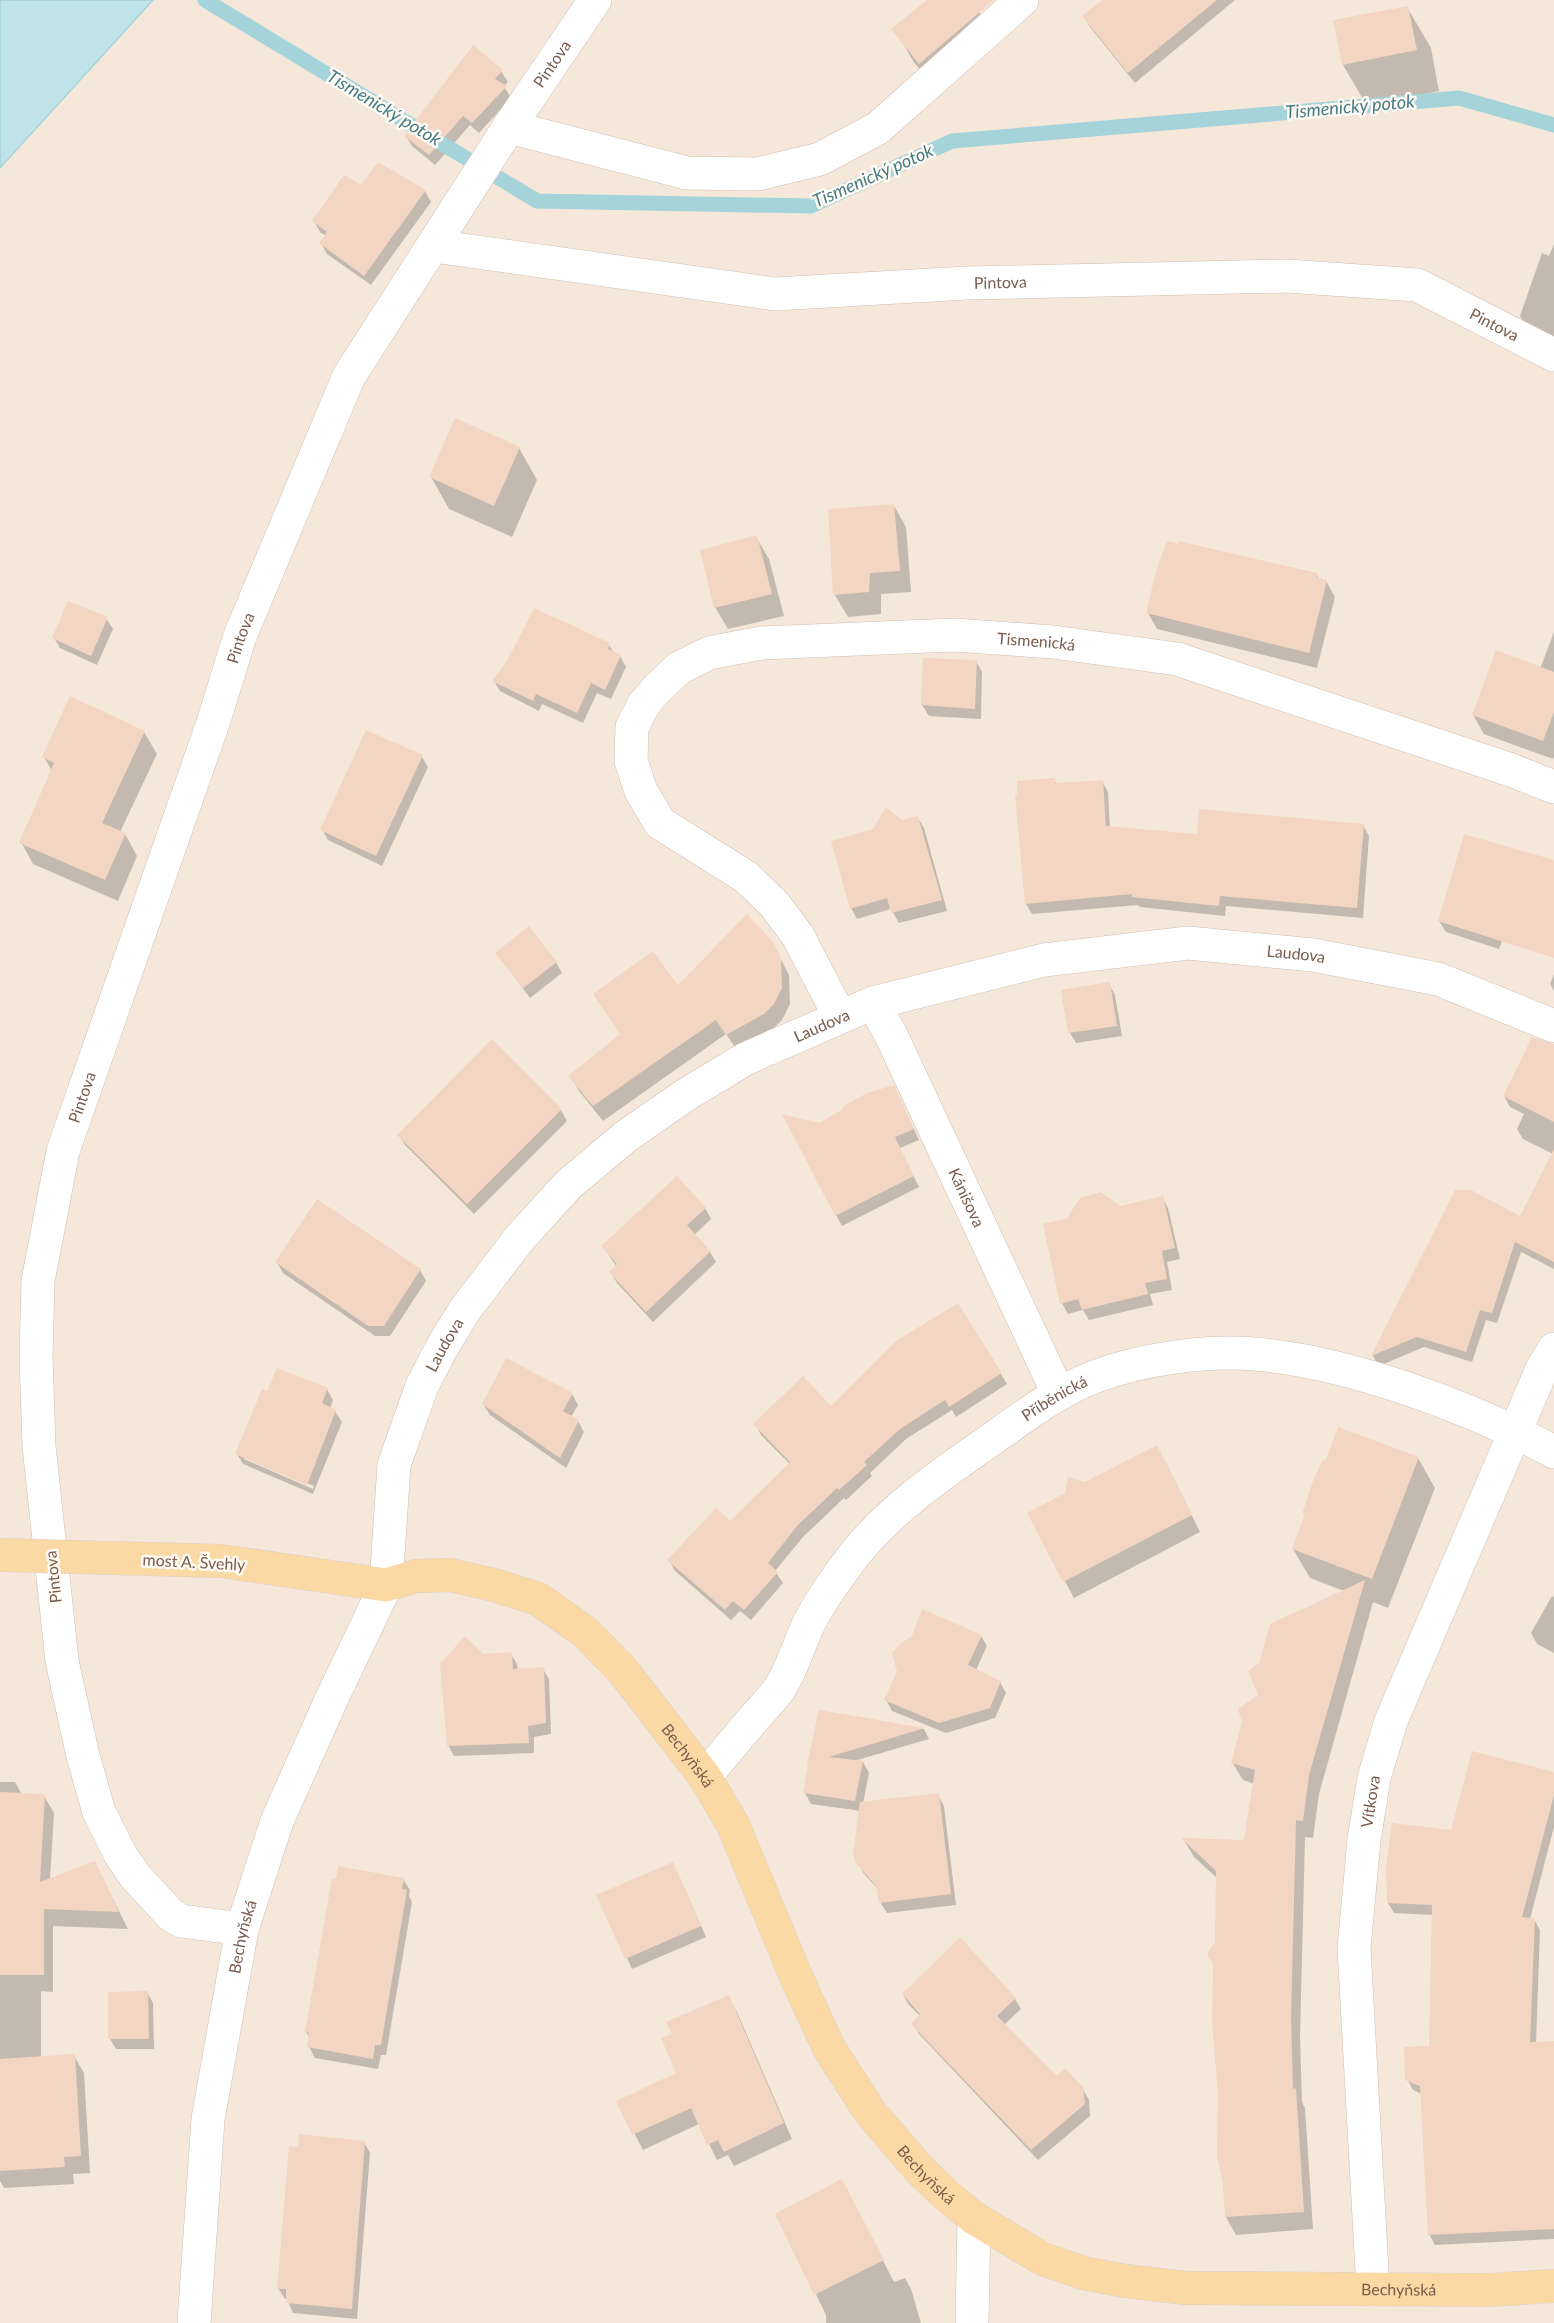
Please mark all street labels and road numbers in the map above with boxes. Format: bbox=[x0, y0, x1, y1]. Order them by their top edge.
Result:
street label: Pintova bbox=[529, 36, 574, 91]
street label: Pintova bbox=[974, 272, 1027, 292]
street label: Pintova bbox=[1467, 304, 1522, 345]
street label: Pintova bbox=[222, 609, 258, 666]
street label: Tismenická bbox=[997, 628, 1077, 654]
street label: Laudova bbox=[1266, 941, 1327, 966]
street label: Laudova bbox=[791, 1004, 852, 1046]
street label: Pintova bbox=[64, 1069, 99, 1125]
street label: Kánišova bbox=[945, 1165, 989, 1230]
street label: Laudova bbox=[421, 1314, 467, 1375]
street label: Příběnická bbox=[1017, 1371, 1090, 1424]
street label: most A. Švehly bbox=[142, 1549, 247, 1574]
street label: Pintova bbox=[40, 1550, 65, 1604]
street label: Bechyňská bbox=[658, 1720, 719, 1790]
street label: Vítkova bbox=[1356, 1774, 1383, 1829]
street label: Bechyňská bbox=[224, 1897, 260, 1975]
street label: Bechyňská bbox=[894, 2141, 960, 2208]
street label: Bechyňská bbox=[1361, 2279, 1436, 2299]

